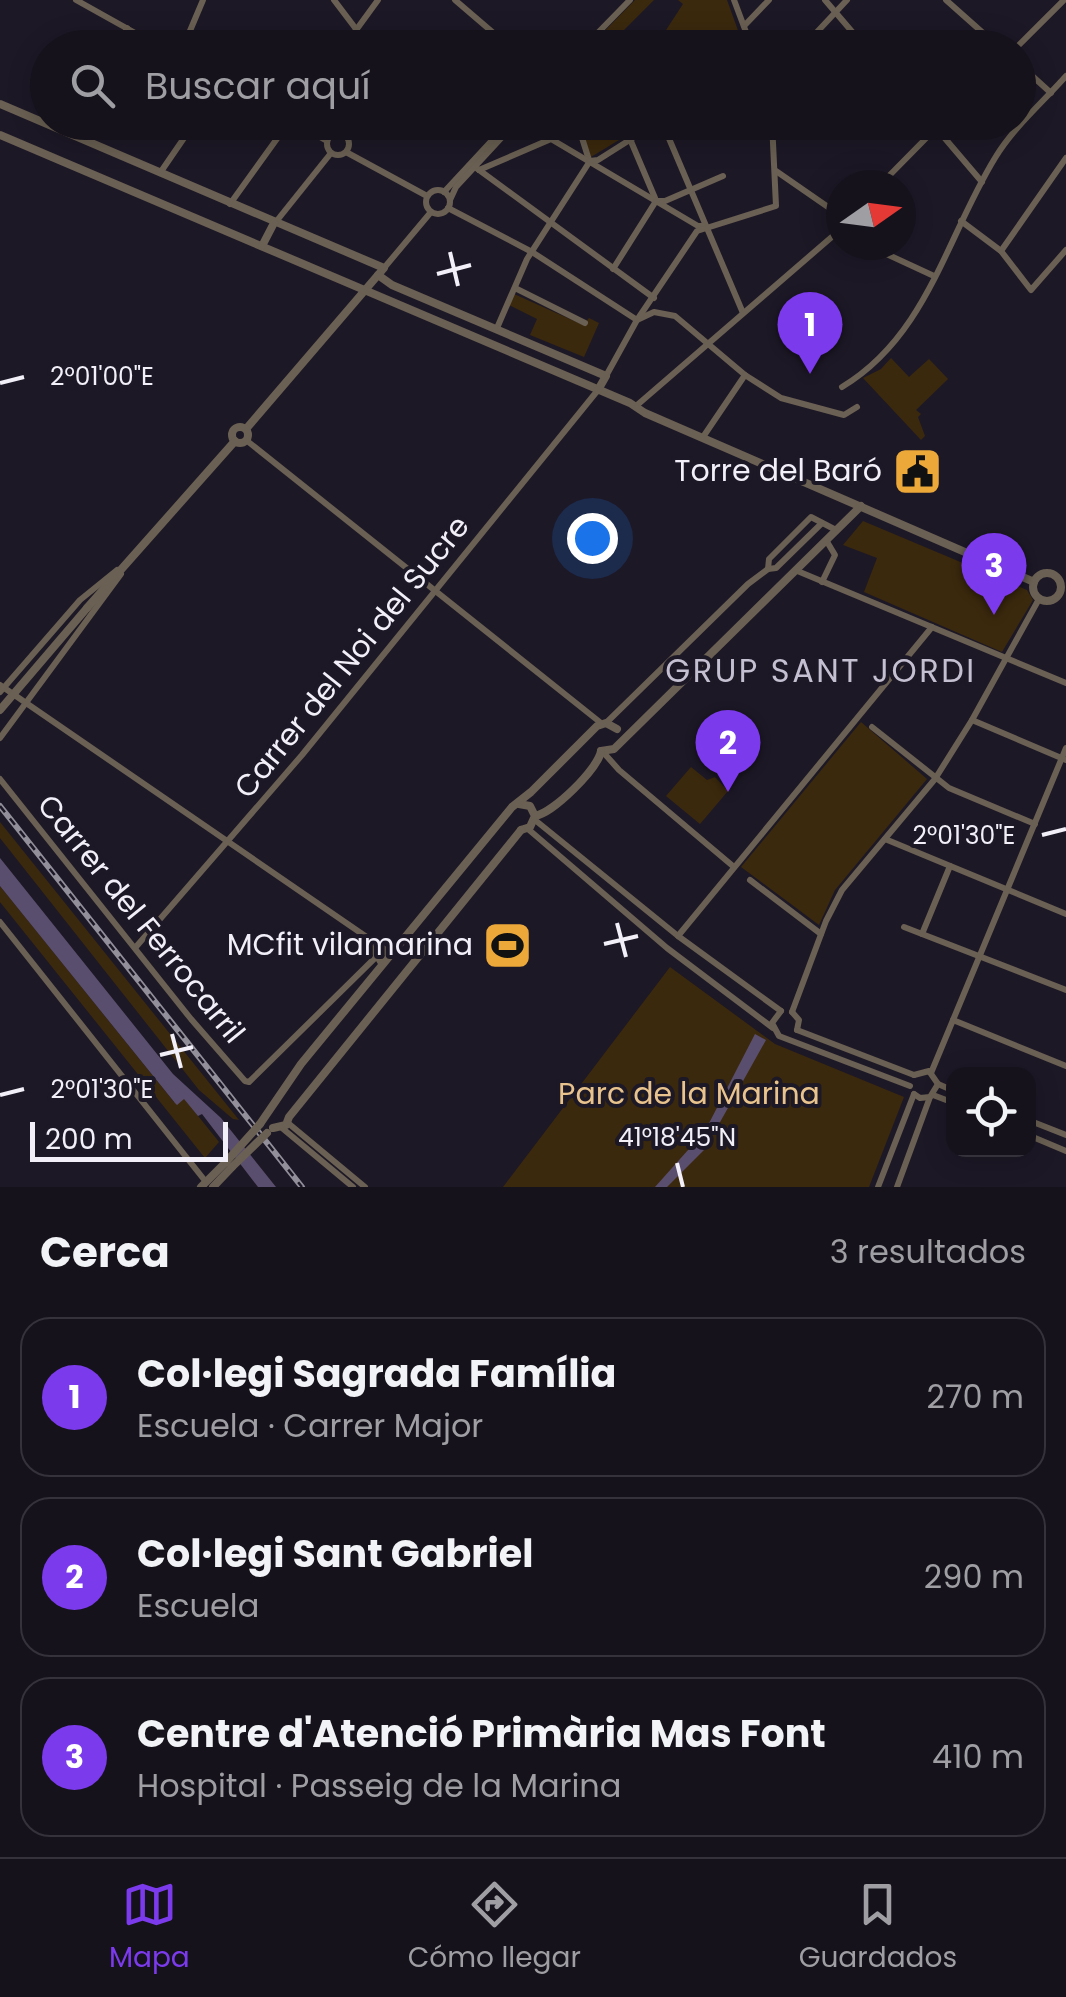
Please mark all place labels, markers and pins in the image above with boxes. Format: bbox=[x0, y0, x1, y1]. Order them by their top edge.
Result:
pin: 1 bbox=[778, 292, 842, 374]
public building icon: Torre del Baró bbox=[891, 445, 943, 497]
place label: Torre del Baró bbox=[674, 449, 882, 492]
pin: 3 bbox=[962, 532, 1026, 615]
pin: 2 bbox=[696, 710, 760, 792]
sports icon: MCfit vilamarina bbox=[482, 919, 534, 971]
place label: MCfit vilamarina bbox=[227, 923, 473, 966]

